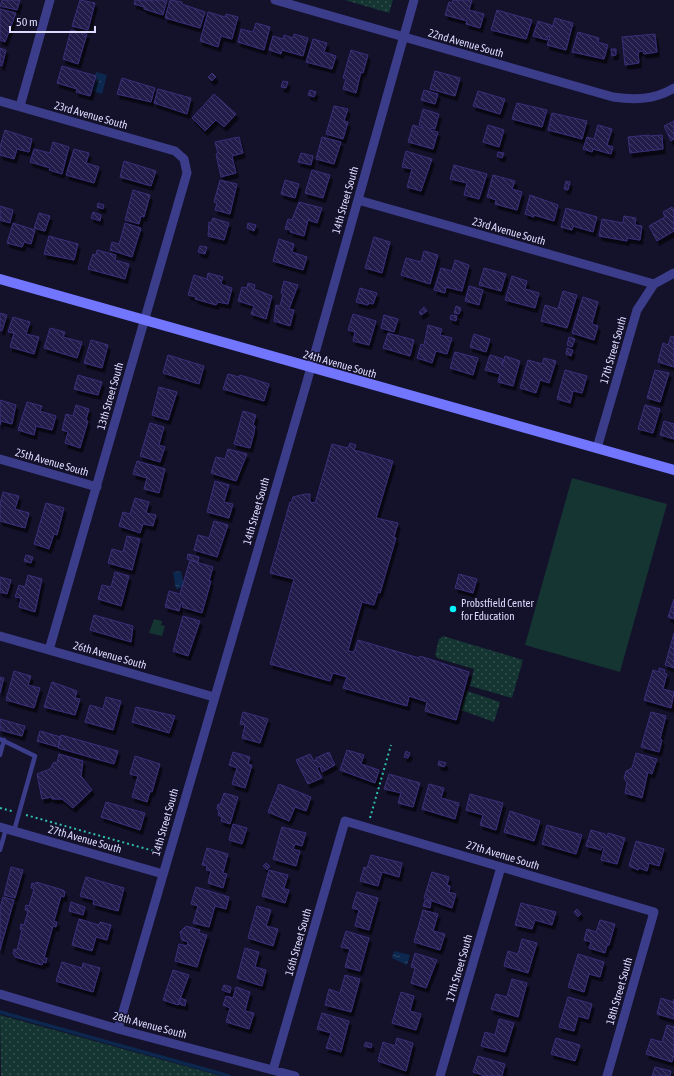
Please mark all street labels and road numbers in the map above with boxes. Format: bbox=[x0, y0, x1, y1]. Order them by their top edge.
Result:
street label: 22nd Avenue South bbox=[427, 26, 505, 60]
street label: 23rd Avenue South bbox=[53, 99, 129, 131]
street label: 14th Street South bbox=[330, 165, 360, 235]
street label: 23rd Avenue South bbox=[471, 215, 547, 247]
street label: 17th Street South bbox=[598, 315, 628, 385]
street label: 24th Avenue South bbox=[302, 348, 378, 380]
street label: 13th Street South bbox=[95, 361, 125, 431]
street label: 25th Avenue South bbox=[14, 446, 90, 478]
street label: 14th Street South bbox=[241, 476, 271, 546]
street label: 26th Avenue South bbox=[72, 639, 148, 671]
street label: 14th Street South bbox=[150, 787, 180, 857]
street label: 27th Avenue South bbox=[47, 823, 123, 855]
street label: 27th Avenue South bbox=[465, 838, 541, 872]
street label: 16th Street South bbox=[283, 907, 313, 977]
street label: 17th Street South bbox=[444, 933, 474, 1003]
street label: 18th Street South bbox=[604, 956, 634, 1026]
street label: 28th Avenue South bbox=[112, 1009, 188, 1041]

